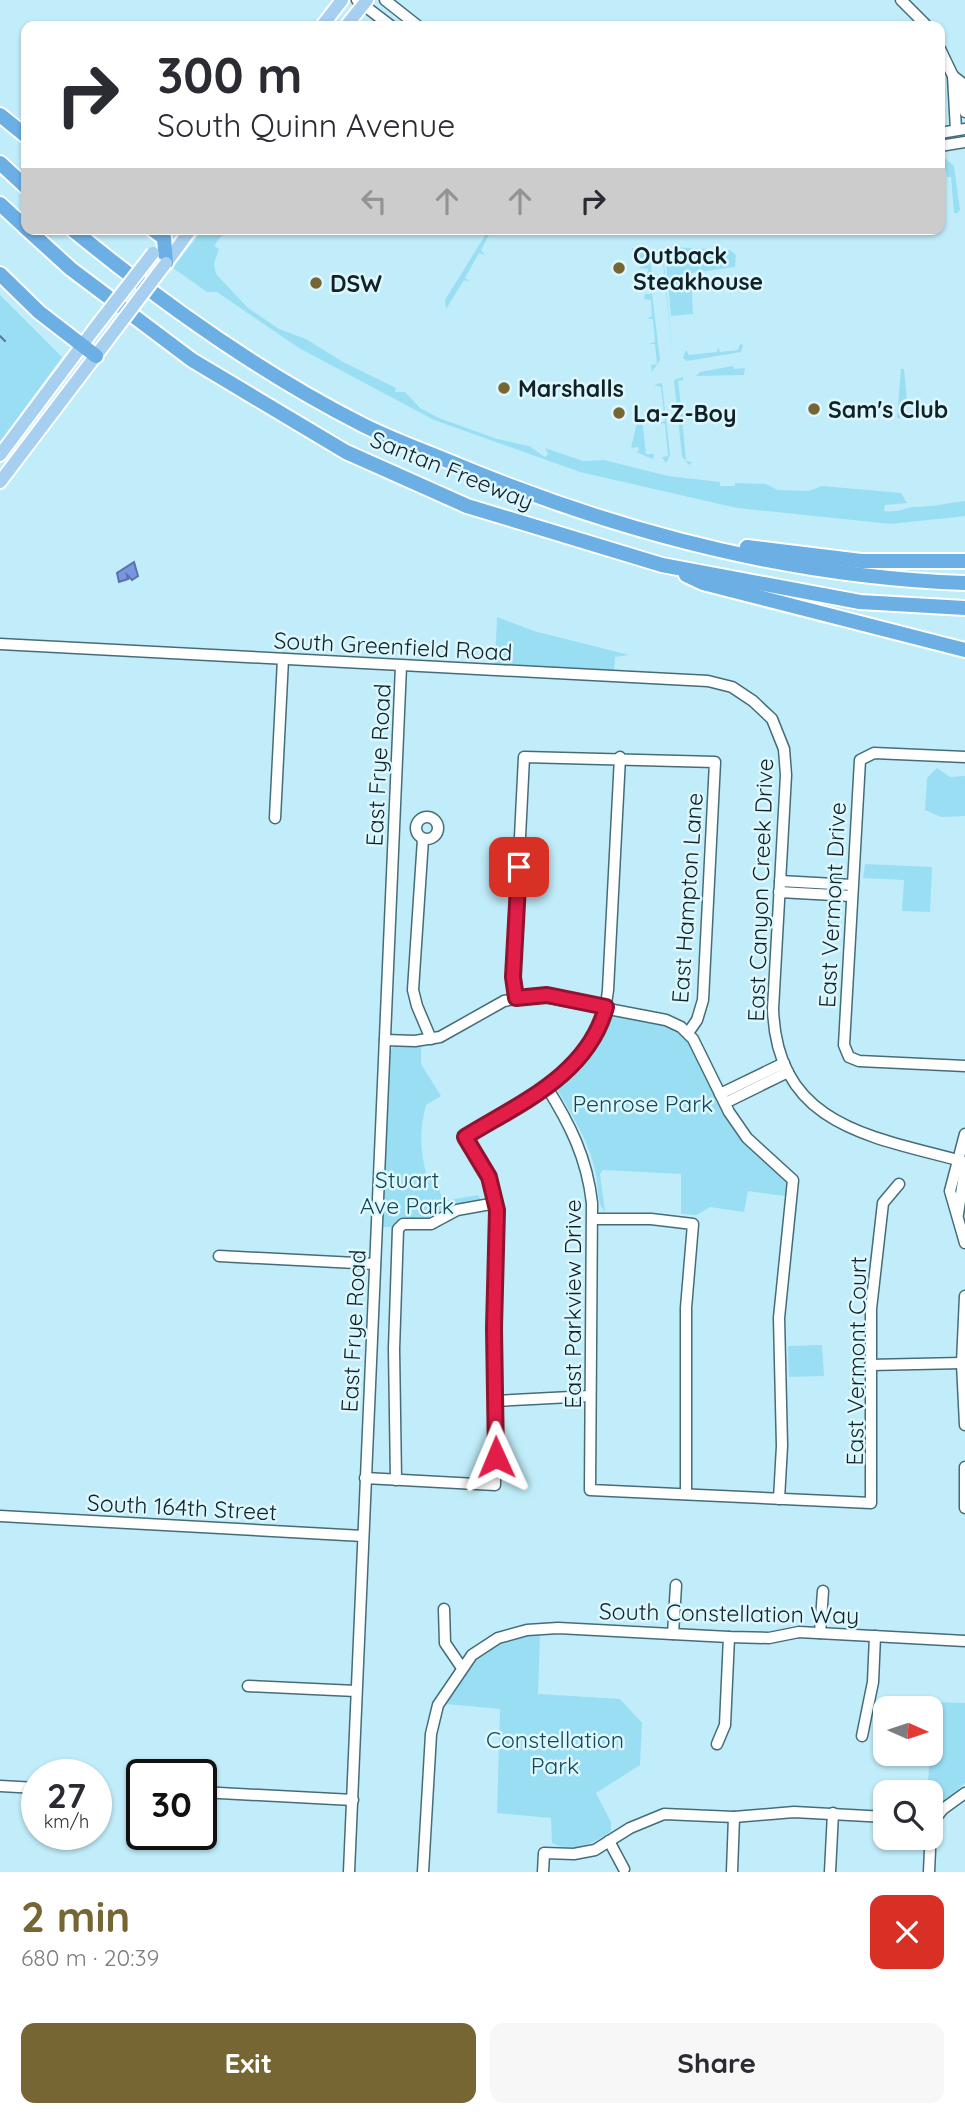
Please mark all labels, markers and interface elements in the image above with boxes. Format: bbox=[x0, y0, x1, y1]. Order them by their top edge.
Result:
text: 300 m bbox=[157, 44, 302, 105]
icon: right bbox=[42, 49, 133, 140]
text: South Quinn Avenue bbox=[157, 105, 455, 145]
icon: left bbox=[355, 182, 393, 220]
icon: ahead bbox=[428, 182, 466, 220]
icon: ahead bbox=[501, 182, 539, 220]
icon: right bbox=[574, 182, 612, 220]
place label: Outback Steakhouse bbox=[633, 241, 763, 296]
marker: Outback Steakhouse bbox=[611, 260, 627, 276]
place label: DSW bbox=[330, 269, 382, 298]
marker: DSW bbox=[308, 275, 324, 291]
place label: Marshalls bbox=[518, 374, 624, 403]
marker: Marshalls bbox=[496, 380, 512, 396]
place label: Sam's Club bbox=[828, 395, 948, 424]
place label: La-Z-Boy bbox=[633, 399, 736, 428]
marker: Sam's Club bbox=[806, 401, 822, 417]
marker: La-Z-Boy bbox=[611, 405, 627, 421]
street label: Santan Freeway bbox=[366, 424, 538, 516]
street label: South Greenfield Road bbox=[273, 625, 513, 667]
street label: East Frye Road bbox=[359, 683, 397, 847]
street label: East Canyon Creek Drive bbox=[741, 758, 779, 1022]
street label: East Hampton Lane bbox=[665, 792, 709, 1004]
street label: East Vermont Drive bbox=[812, 801, 852, 1009]
pin bbox=[489, 837, 549, 897]
icon: arrive bbox=[500, 848, 538, 886]
park label: Penrose Park bbox=[573, 1089, 713, 1118]
park label: Stuart Ave Park bbox=[360, 1165, 454, 1220]
street label: East Parkview Drive bbox=[558, 1199, 587, 1409]
street label: East Frye Road bbox=[334, 1249, 372, 1413]
street label: East Vermont Court bbox=[840, 1256, 872, 1466]
position arrow bbox=[459, 1420, 533, 1494]
street label: South 164th Street bbox=[86, 1488, 278, 1526]
street label: South Constellation Way bbox=[599, 1596, 859, 1630]
north arrow bbox=[873, 1696, 943, 1766]
map controls bbox=[873, 1696, 943, 1850]
park label: Constellation Park bbox=[486, 1725, 624, 1780]
speed limit sign: 30 bbox=[126, 1759, 217, 1850]
text: 27 bbox=[47, 1773, 86, 1817]
button: search bbox=[873, 1780, 943, 1850]
text: km/h bbox=[44, 1810, 89, 1833]
text: 2 min bbox=[21, 1890, 130, 1943]
button: close bbox=[870, 1895, 944, 1969]
text: 680 m · 20:39 bbox=[21, 1943, 159, 1972]
button: Exit bbox=[21, 2023, 476, 2103]
button: Share bbox=[490, 2023, 944, 2103]

